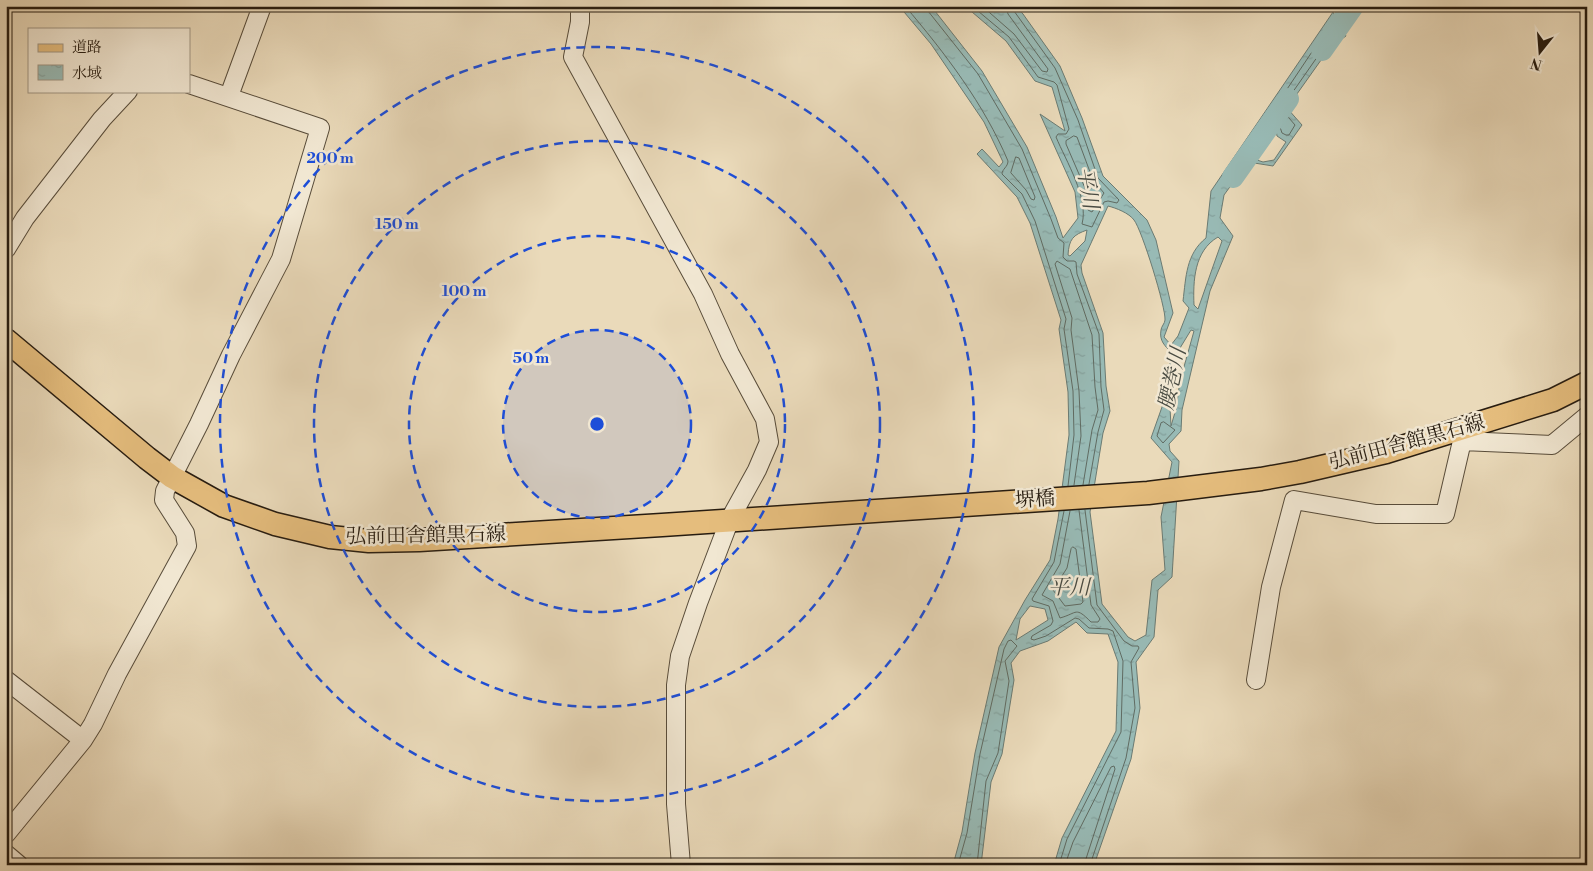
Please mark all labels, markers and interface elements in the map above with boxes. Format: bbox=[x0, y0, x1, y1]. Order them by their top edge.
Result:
legend bbox=[28, 28, 190, 92]
north arrow bbox=[1516, 28, 1566, 78]
text: 道路 bbox=[72, 38, 102, 57]
text: N bbox=[1529, 53, 1544, 74]
text: 水域 bbox=[72, 64, 102, 83]
text: 200 m bbox=[306, 149, 354, 168]
water label: 平川 bbox=[1071, 165, 1104, 213]
text: 150 m bbox=[375, 215, 419, 234]
text: 100 m bbox=[442, 282, 487, 301]
water label: 腰巻川 bbox=[1154, 344, 1193, 413]
text: 50 m bbox=[513, 349, 549, 368]
street label: 弘前田舎館黒石線 bbox=[1326, 410, 1488, 476]
centre of rings bbox=[588, 415, 606, 433]
street label: 堺橋 bbox=[1014, 486, 1056, 514]
street label: 弘前田舎館黒石線 bbox=[346, 522, 506, 550]
water label: 平川 bbox=[1048, 575, 1092, 601]

